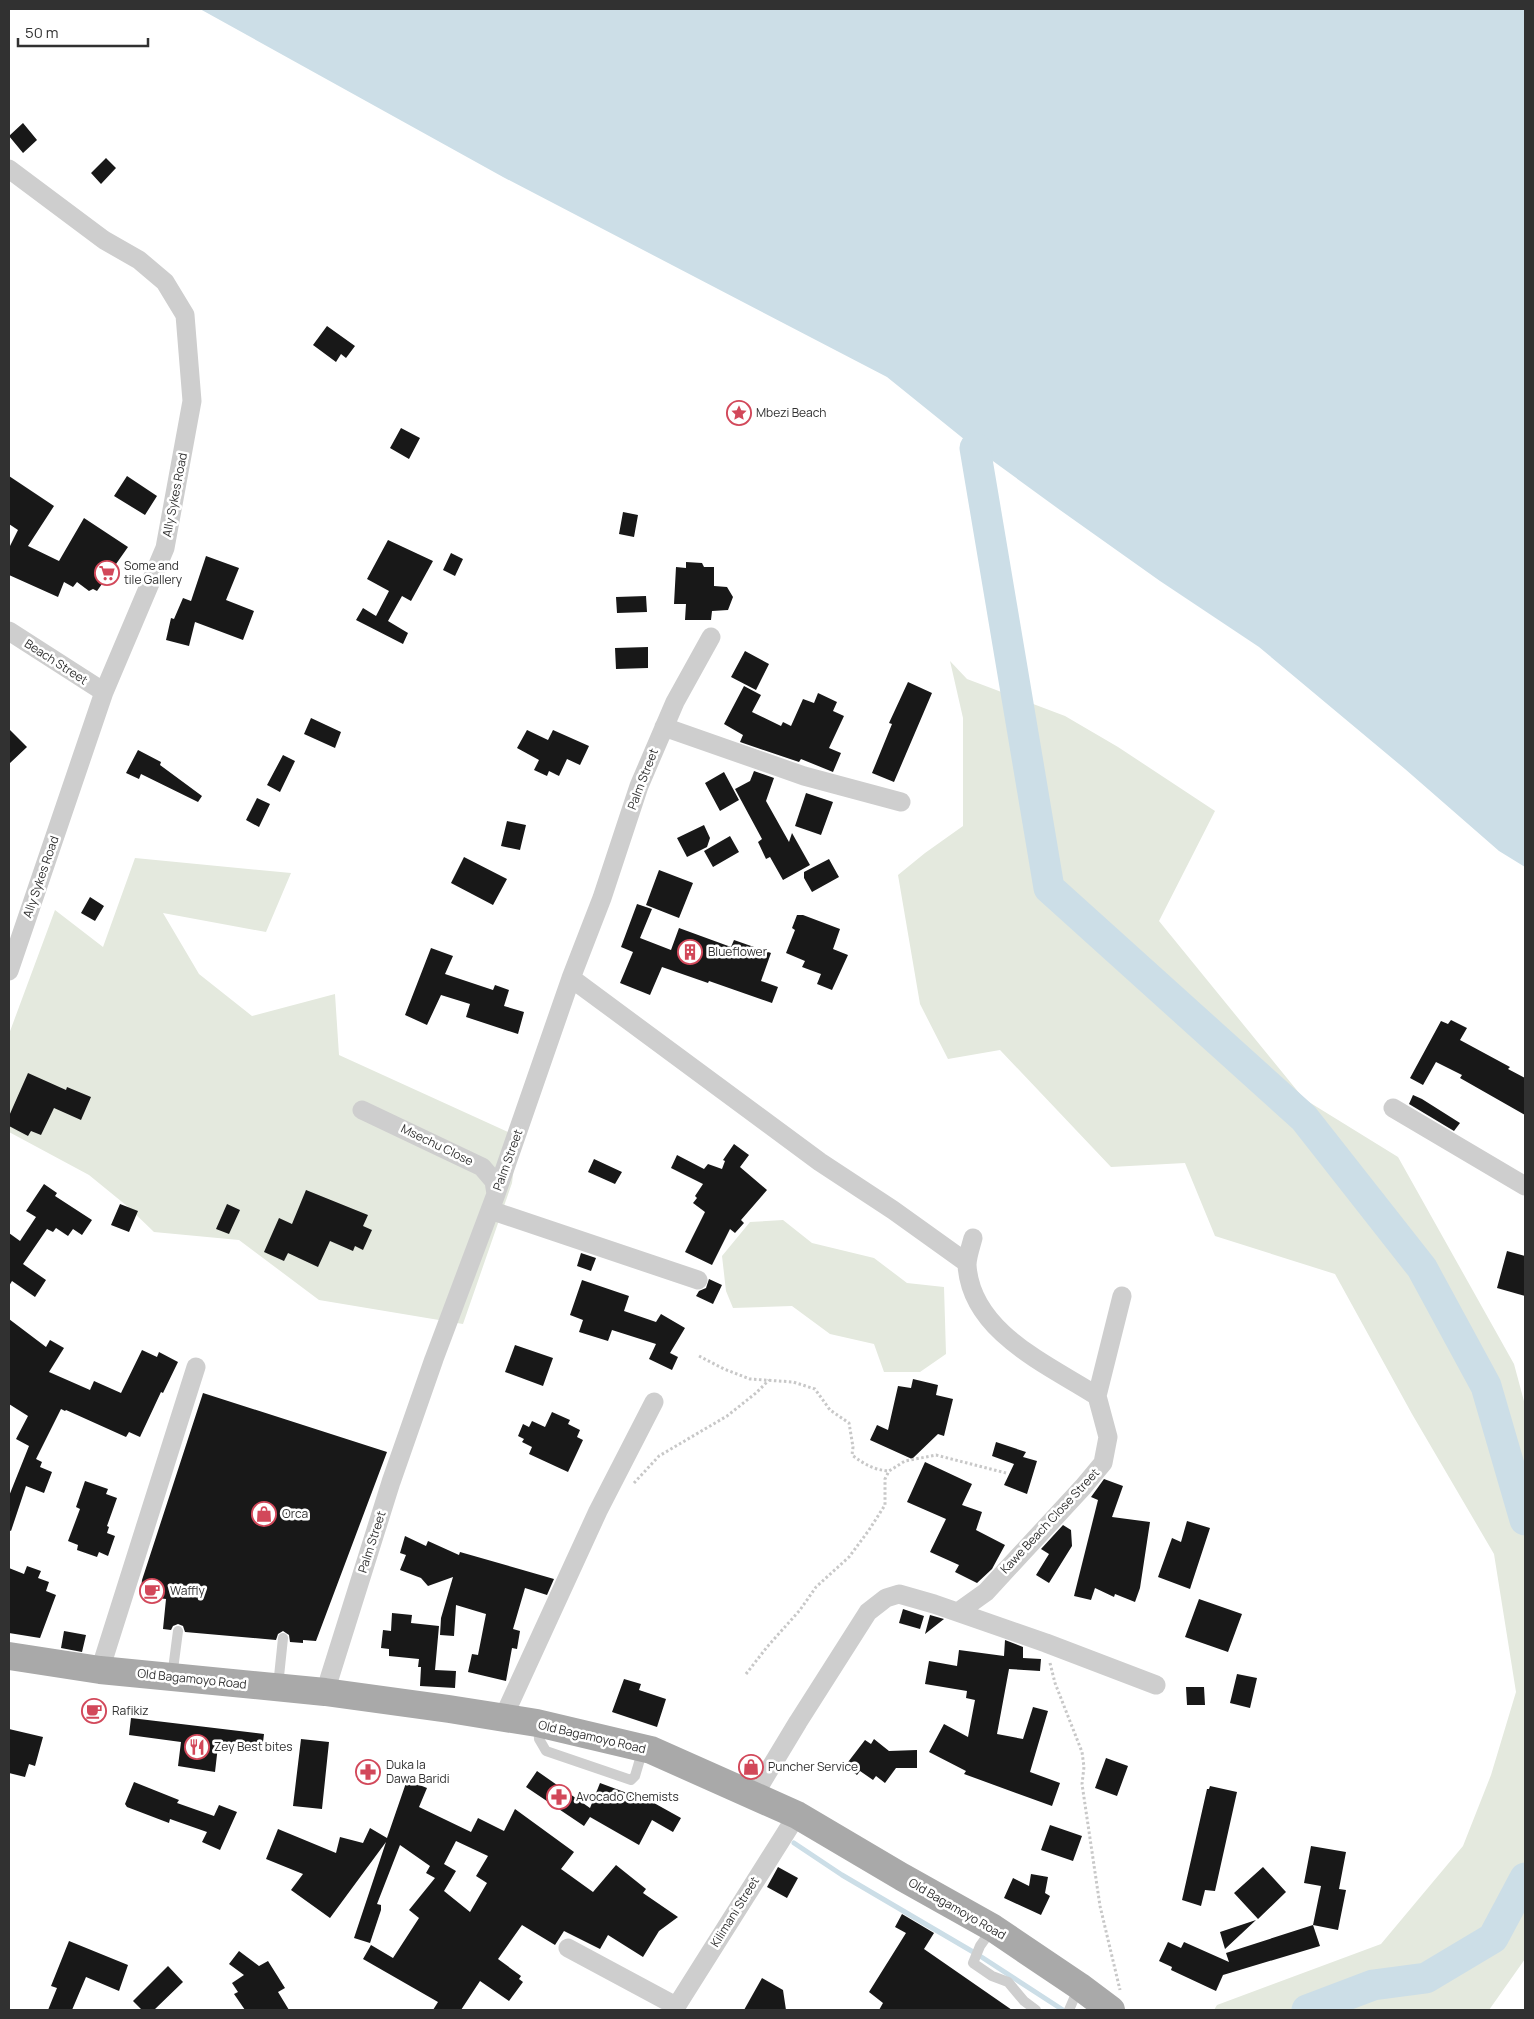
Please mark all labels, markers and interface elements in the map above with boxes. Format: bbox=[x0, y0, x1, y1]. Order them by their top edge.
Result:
scale bar bbox=[18, 15, 148, 47]
text: 50 m bbox=[25, 22, 59, 43]
place icon: Mbezi Beach bbox=[726, 400, 752, 426]
place label: Mbezi Beach bbox=[756, 404, 826, 421]
street label: Ally Sykes Road bbox=[158, 451, 191, 539]
place label: Some and tile Gallery bbox=[124, 557, 183, 588]
supermarket icon: Some and tile Gallery bbox=[94, 560, 120, 586]
street label: Beach Street bbox=[21, 635, 91, 689]
street label: Palm Street bbox=[623, 746, 662, 812]
street label: Ally Sykes Road bbox=[19, 834, 62, 920]
building icon: Blueflower bbox=[677, 939, 703, 965]
place label: Blueflower bbox=[708, 943, 768, 960]
street label: Msechu Close bbox=[398, 1120, 476, 1169]
street label: Palm Street bbox=[489, 1127, 527, 1193]
street label: Kawe Beach Close Street bbox=[996, 1464, 1103, 1577]
shop icon: Orca bbox=[251, 1501, 277, 1527]
place label: Orca bbox=[282, 1505, 308, 1522]
street label: Palm Street bbox=[354, 1508, 390, 1575]
cafe icon: Waffly bbox=[139, 1578, 165, 1604]
place label: Waffly bbox=[170, 1582, 206, 1599]
street label: Old Bagamoyo Road bbox=[137, 1664, 248, 1693]
cafe icon: Rafikiz bbox=[81, 1698, 107, 1724]
place label: Rafikiz bbox=[112, 1702, 149, 1719]
street label: Old Bagamoyo Road bbox=[537, 1716, 648, 1757]
restaurant icon: Zey Best bites bbox=[184, 1734, 210, 1760]
place label: Zey Best bites bbox=[214, 1738, 293, 1755]
shop icon: Puncher Service bbox=[738, 1754, 764, 1780]
place label: Duka la Dawa Baridi bbox=[386, 1756, 449, 1787]
place label: Puncher Service bbox=[768, 1758, 858, 1775]
pharmacy icon: Duka la Dawa Baridi bbox=[355, 1759, 381, 1785]
pharmacy icon: Avocado Chemists bbox=[546, 1784, 572, 1810]
place label: Avocado Chemists bbox=[576, 1788, 679, 1805]
street label: Kilimani Street bbox=[706, 1873, 763, 1950]
street label: Old Bagamoyo Road bbox=[905, 1874, 1009, 1943]

